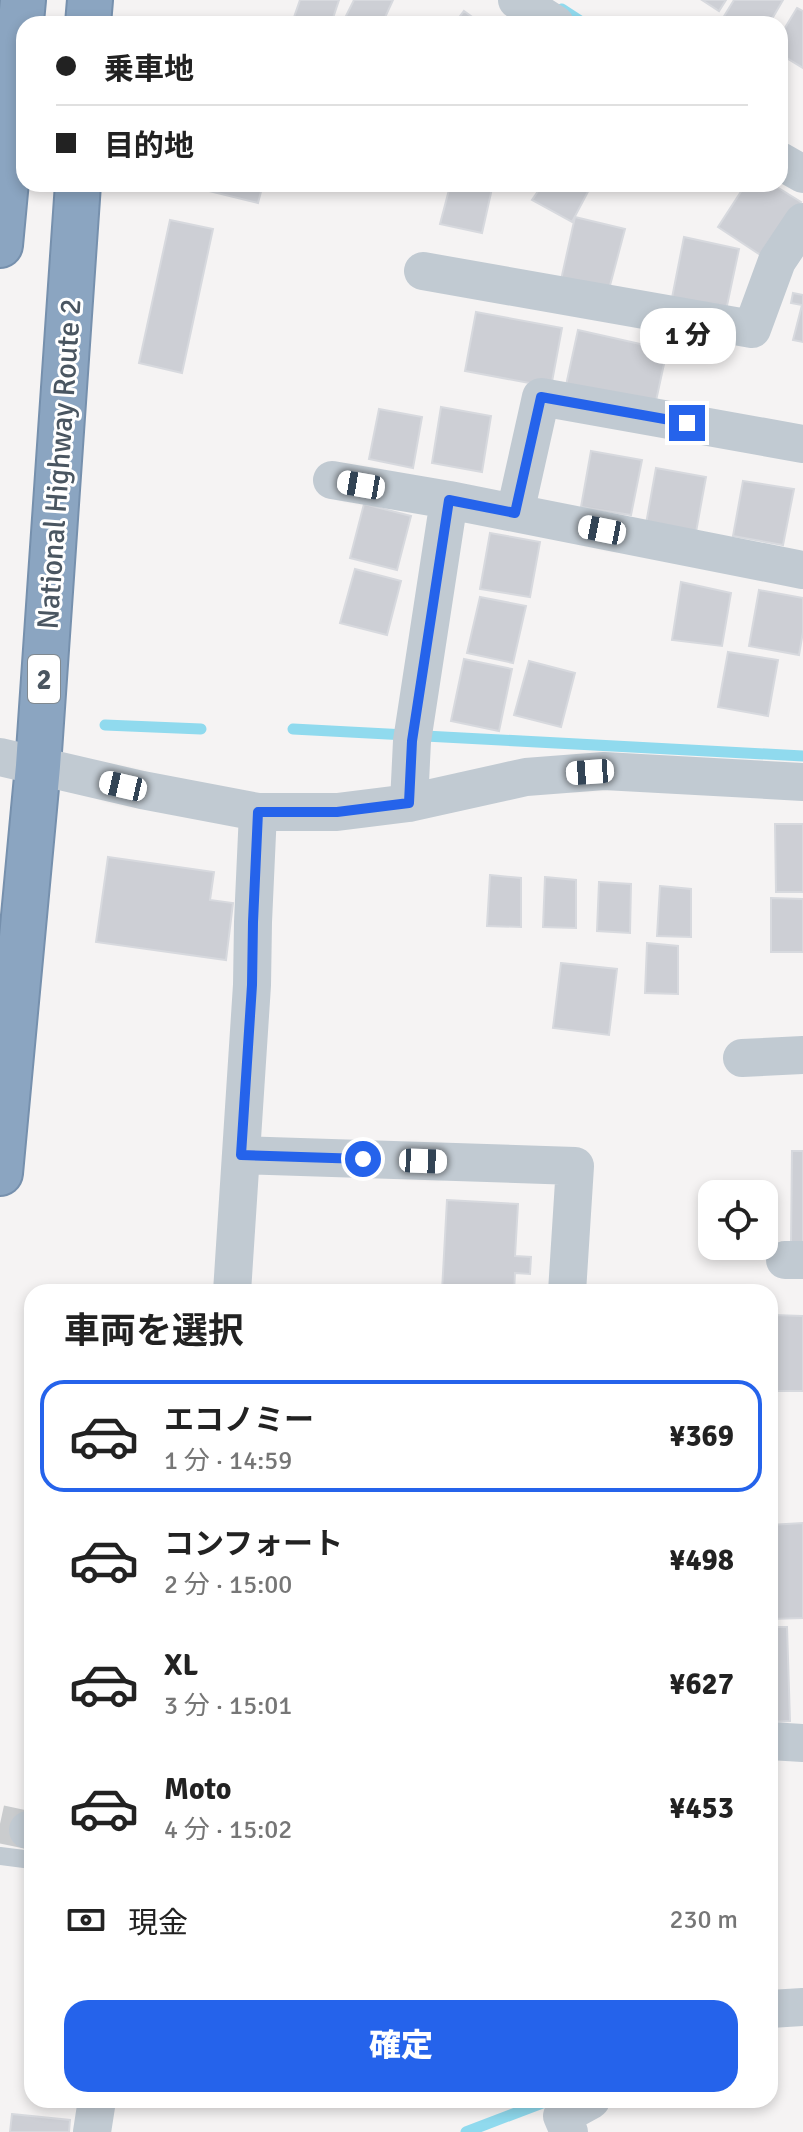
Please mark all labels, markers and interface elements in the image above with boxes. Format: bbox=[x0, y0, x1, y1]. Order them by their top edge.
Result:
text: 乗車地 bbox=[104, 51, 194, 88]
text: 目的地 bbox=[104, 128, 194, 165]
street label: National Highway Route 2 bbox=[29, 297, 90, 631]
callout: 1 分 bbox=[639, 307, 735, 363]
text: 1 分 bbox=[665, 320, 711, 352]
route end bbox=[669, 405, 705, 441]
car bbox=[335, 469, 387, 501]
car bbox=[576, 514, 628, 546]
road number: 2 bbox=[28, 655, 60, 703]
car bbox=[565, 758, 615, 786]
car bbox=[97, 769, 149, 803]
route start bbox=[345, 1141, 381, 1177]
car bbox=[399, 1148, 447, 1174]
map controls bbox=[698, 1180, 778, 1260]
button: locate bbox=[698, 1180, 778, 1260]
text: 車両を選択 bbox=[64, 1309, 244, 1354]
icon: car bbox=[68, 1400, 140, 1472]
text: エコノミー bbox=[164, 1402, 314, 1439]
text: ¥369 bbox=[669, 1418, 734, 1455]
text: 1 分 · 14:59 bbox=[164, 1445, 292, 1477]
icon: car bbox=[68, 1524, 140, 1596]
text: コンフォート bbox=[164, 1526, 343, 1563]
text: ¥498 bbox=[669, 1542, 734, 1579]
text: 2 分 · 15:00 bbox=[164, 1569, 292, 1601]
text: XL bbox=[164, 1647, 198, 1684]
icon: car bbox=[68, 1648, 140, 1720]
text: ¥627 bbox=[669, 1666, 734, 1703]
text: 3 分 · 15:01 bbox=[164, 1690, 292, 1722]
text: Moto bbox=[164, 1771, 231, 1808]
icon: car bbox=[68, 1772, 140, 1844]
text: ¥453 bbox=[669, 1790, 734, 1827]
text: 4 分 · 15:02 bbox=[164, 1814, 292, 1846]
icon: cash bbox=[64, 1898, 108, 1942]
text: 230 m bbox=[669, 1904, 738, 1936]
text: 現金 bbox=[128, 1905, 188, 1942]
button: 確定 bbox=[64, 2000, 738, 2092]

